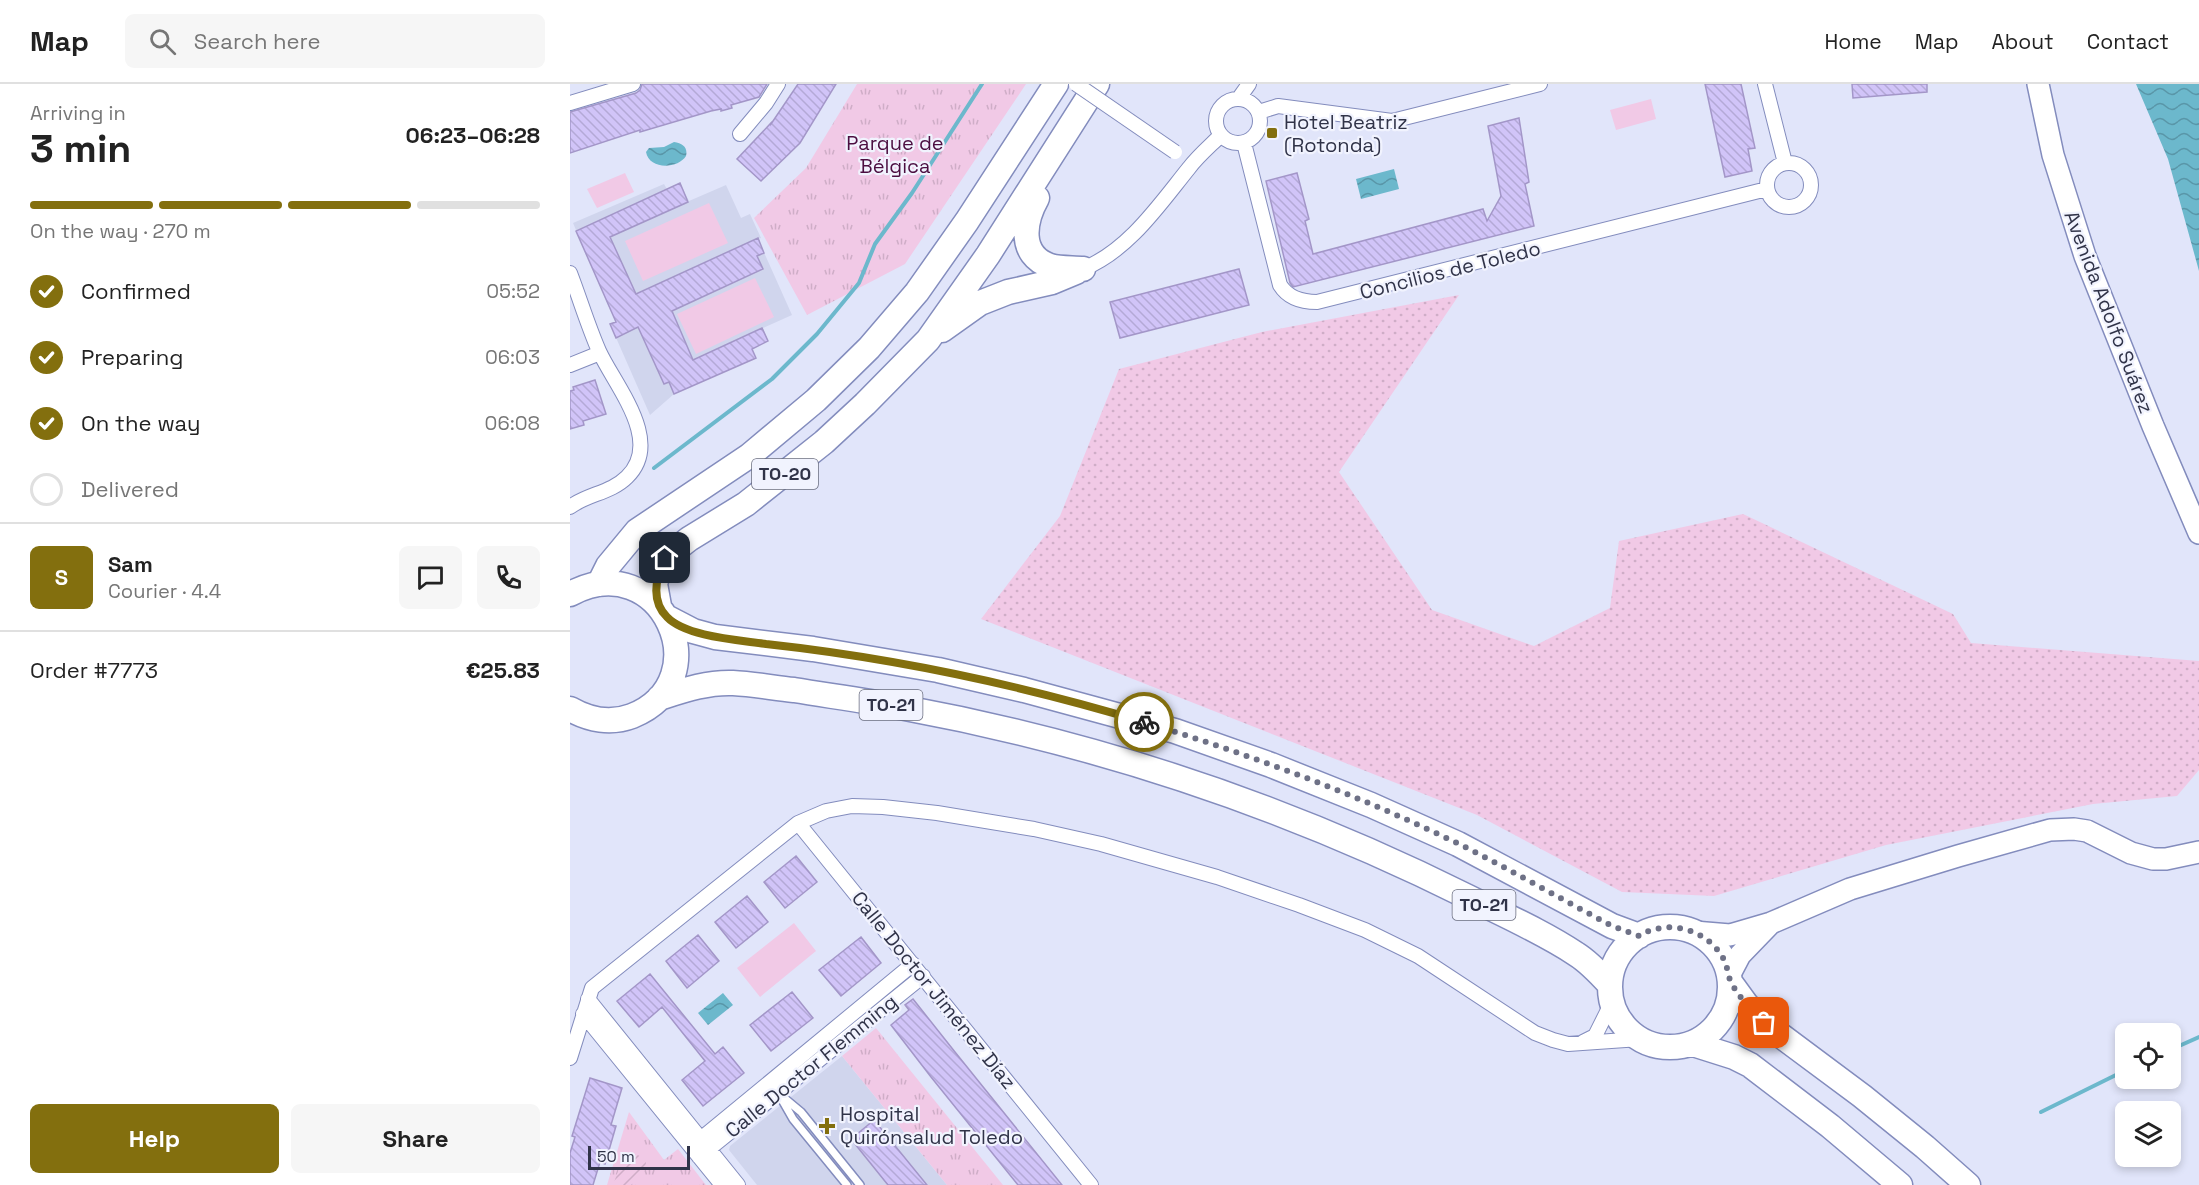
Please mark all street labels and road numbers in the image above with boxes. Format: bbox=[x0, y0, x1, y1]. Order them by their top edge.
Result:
street label: Avenida Adolfo Suárez bbox=[2058, 207, 2160, 417]
street label: Concilios de Toledo bbox=[1357, 235, 1543, 305]
road number: TO-20 bbox=[752, 459, 818, 489]
road number: TO-21 bbox=[860, 690, 922, 720]
street label: Calle Doctor Jiménez Díaz bbox=[846, 886, 1022, 1094]
road number: TO-21 bbox=[1452, 890, 1516, 920]
street label: Calle Doctor Flemming bbox=[720, 989, 902, 1143]

